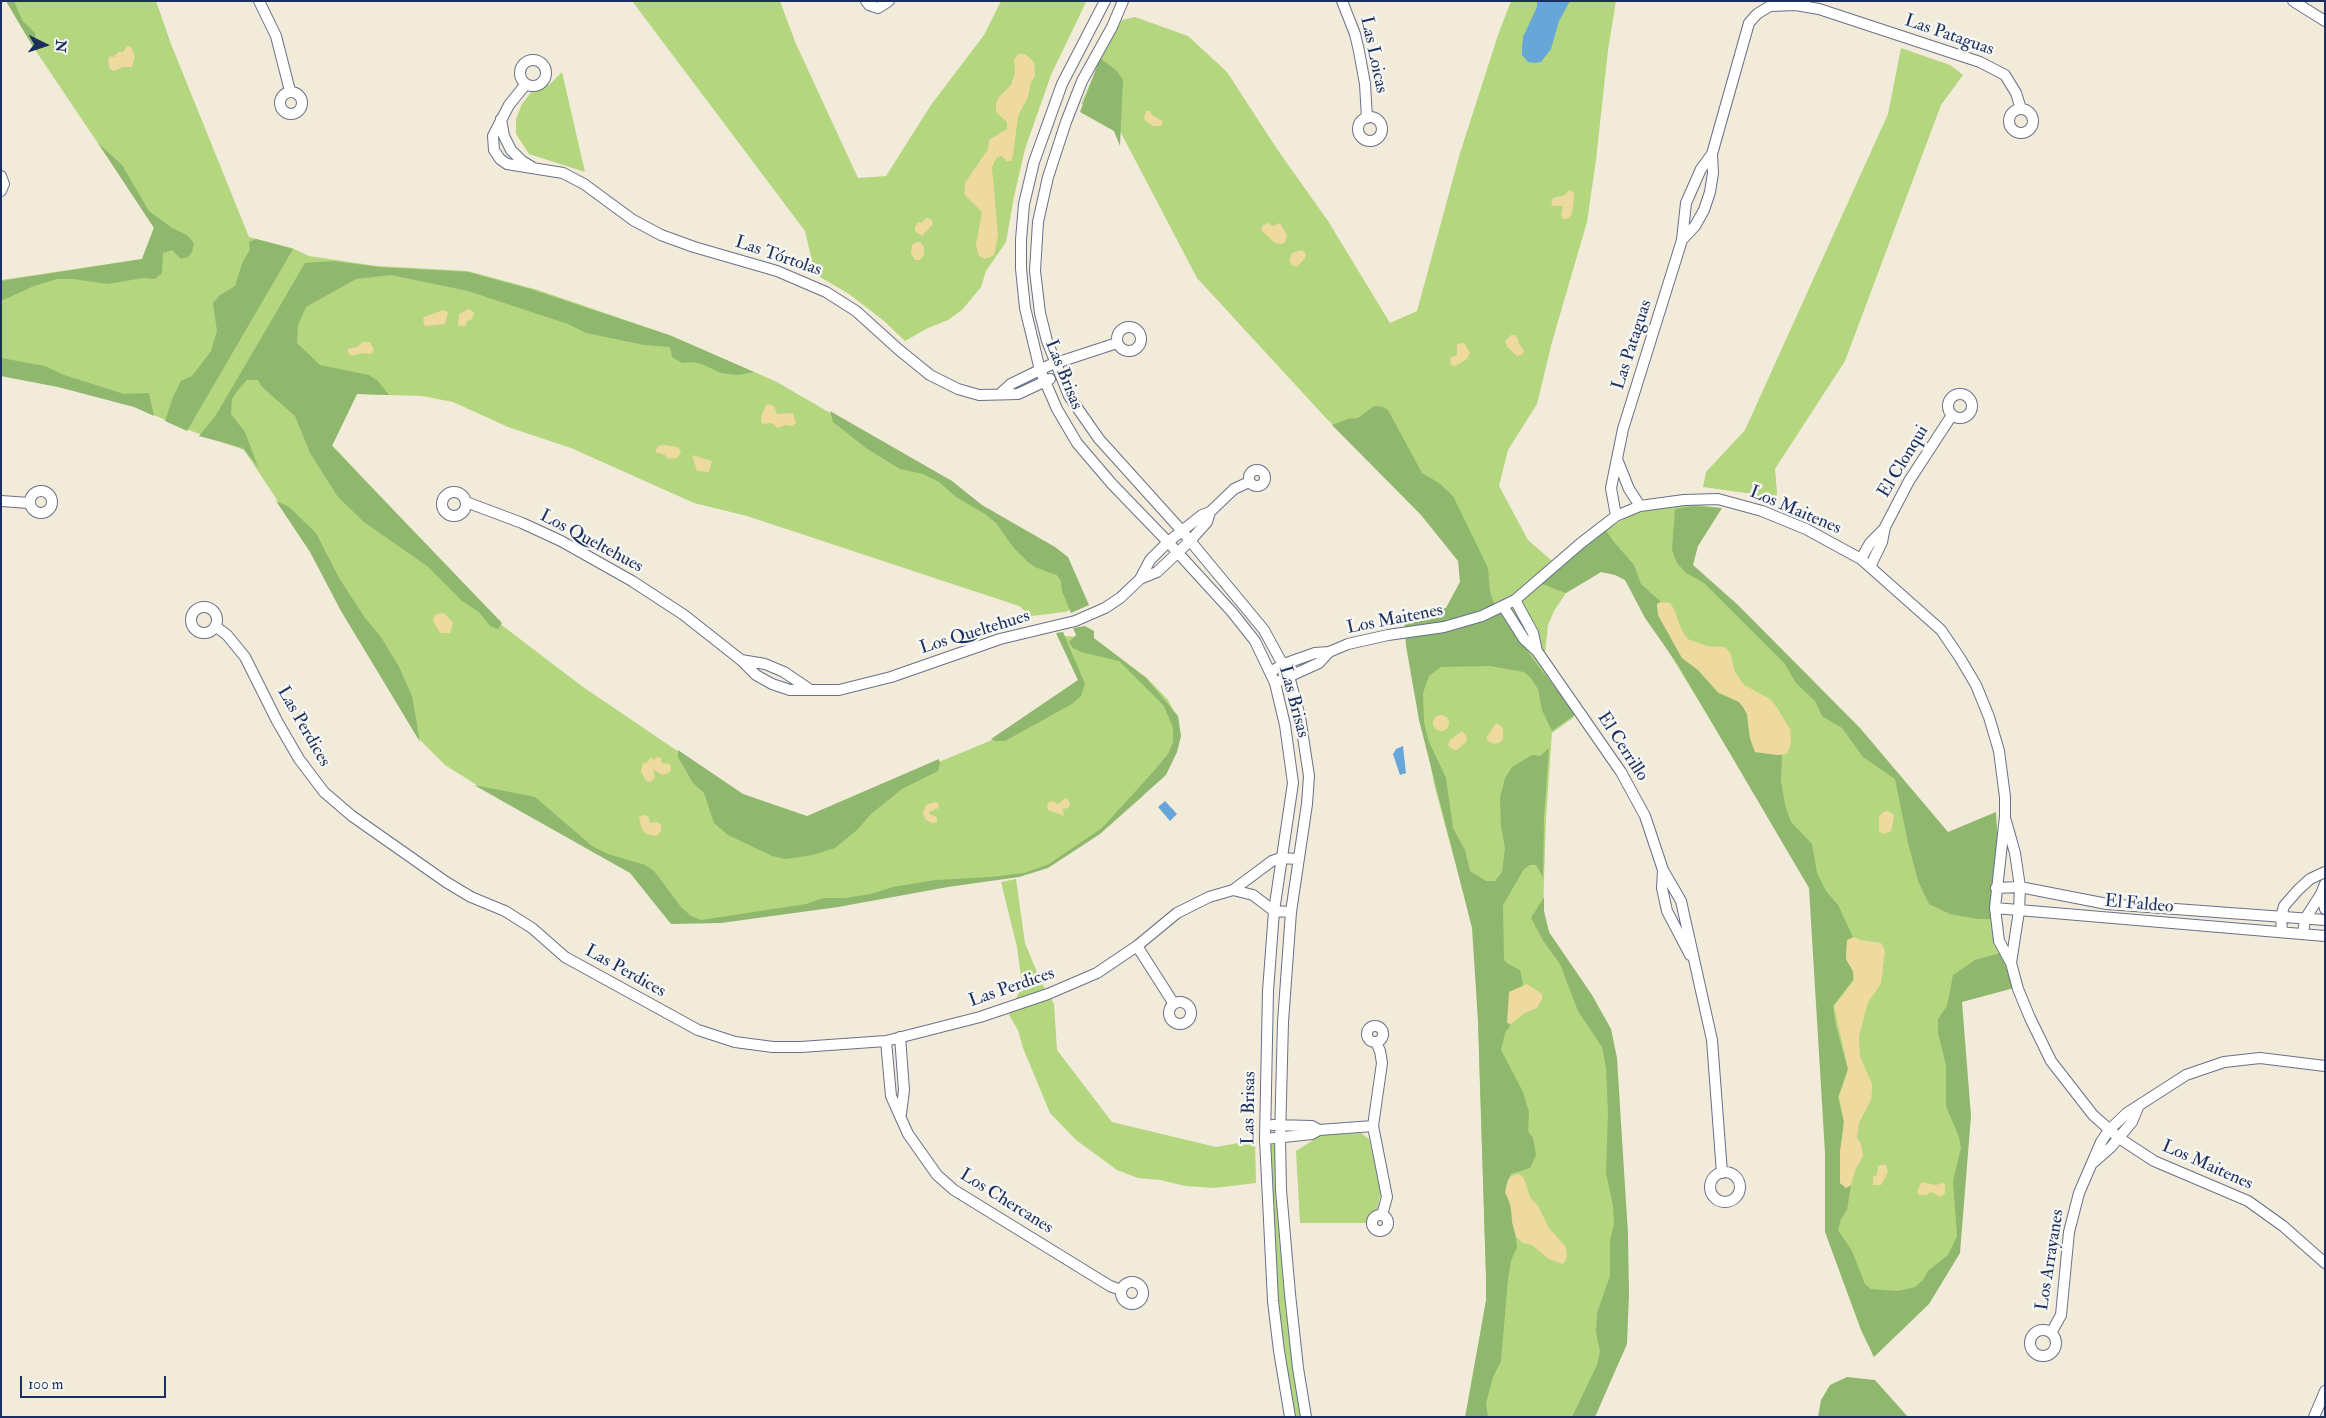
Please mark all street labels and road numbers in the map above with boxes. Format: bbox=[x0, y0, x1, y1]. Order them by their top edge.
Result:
street label: Las Pataguas bbox=[1902, 11, 1996, 61]
street label: Las Loicas bbox=[1354, 15, 1392, 95]
street label: Las Tórtolas bbox=[732, 232, 824, 282]
street label: Las Pataguas bbox=[1608, 297, 1658, 393]
street label: Las Brisas bbox=[1039, 337, 1087, 413]
street label: El Clonqui bbox=[1874, 422, 1934, 502]
street label: Los Maitenes bbox=[1746, 482, 1844, 540]
street label: Los Queltehues bbox=[536, 506, 646, 578]
street label: Los Maitenes bbox=[1345, 600, 1445, 640]
street label: Los Queltehues bbox=[917, 606, 1033, 660]
street label: Las Brisas bbox=[1273, 664, 1313, 740]
street label: Las Perdices bbox=[271, 683, 335, 771]
street label: El Cerrillo bbox=[1592, 708, 1652, 786]
street label: El Faldeo bbox=[2104, 891, 2174, 919]
street label: Las Perdices bbox=[581, 941, 669, 1003]
street label: Las Perdices bbox=[966, 963, 1058, 1013]
street label: Las Brisas bbox=[1239, 1071, 1261, 1145]
street label: Los Maitenes bbox=[2158, 1136, 2256, 1196]
street label: Los Chercanes bbox=[955, 1165, 1057, 1239]
street label: Los Arrayanes bbox=[2032, 1208, 2070, 1312]

